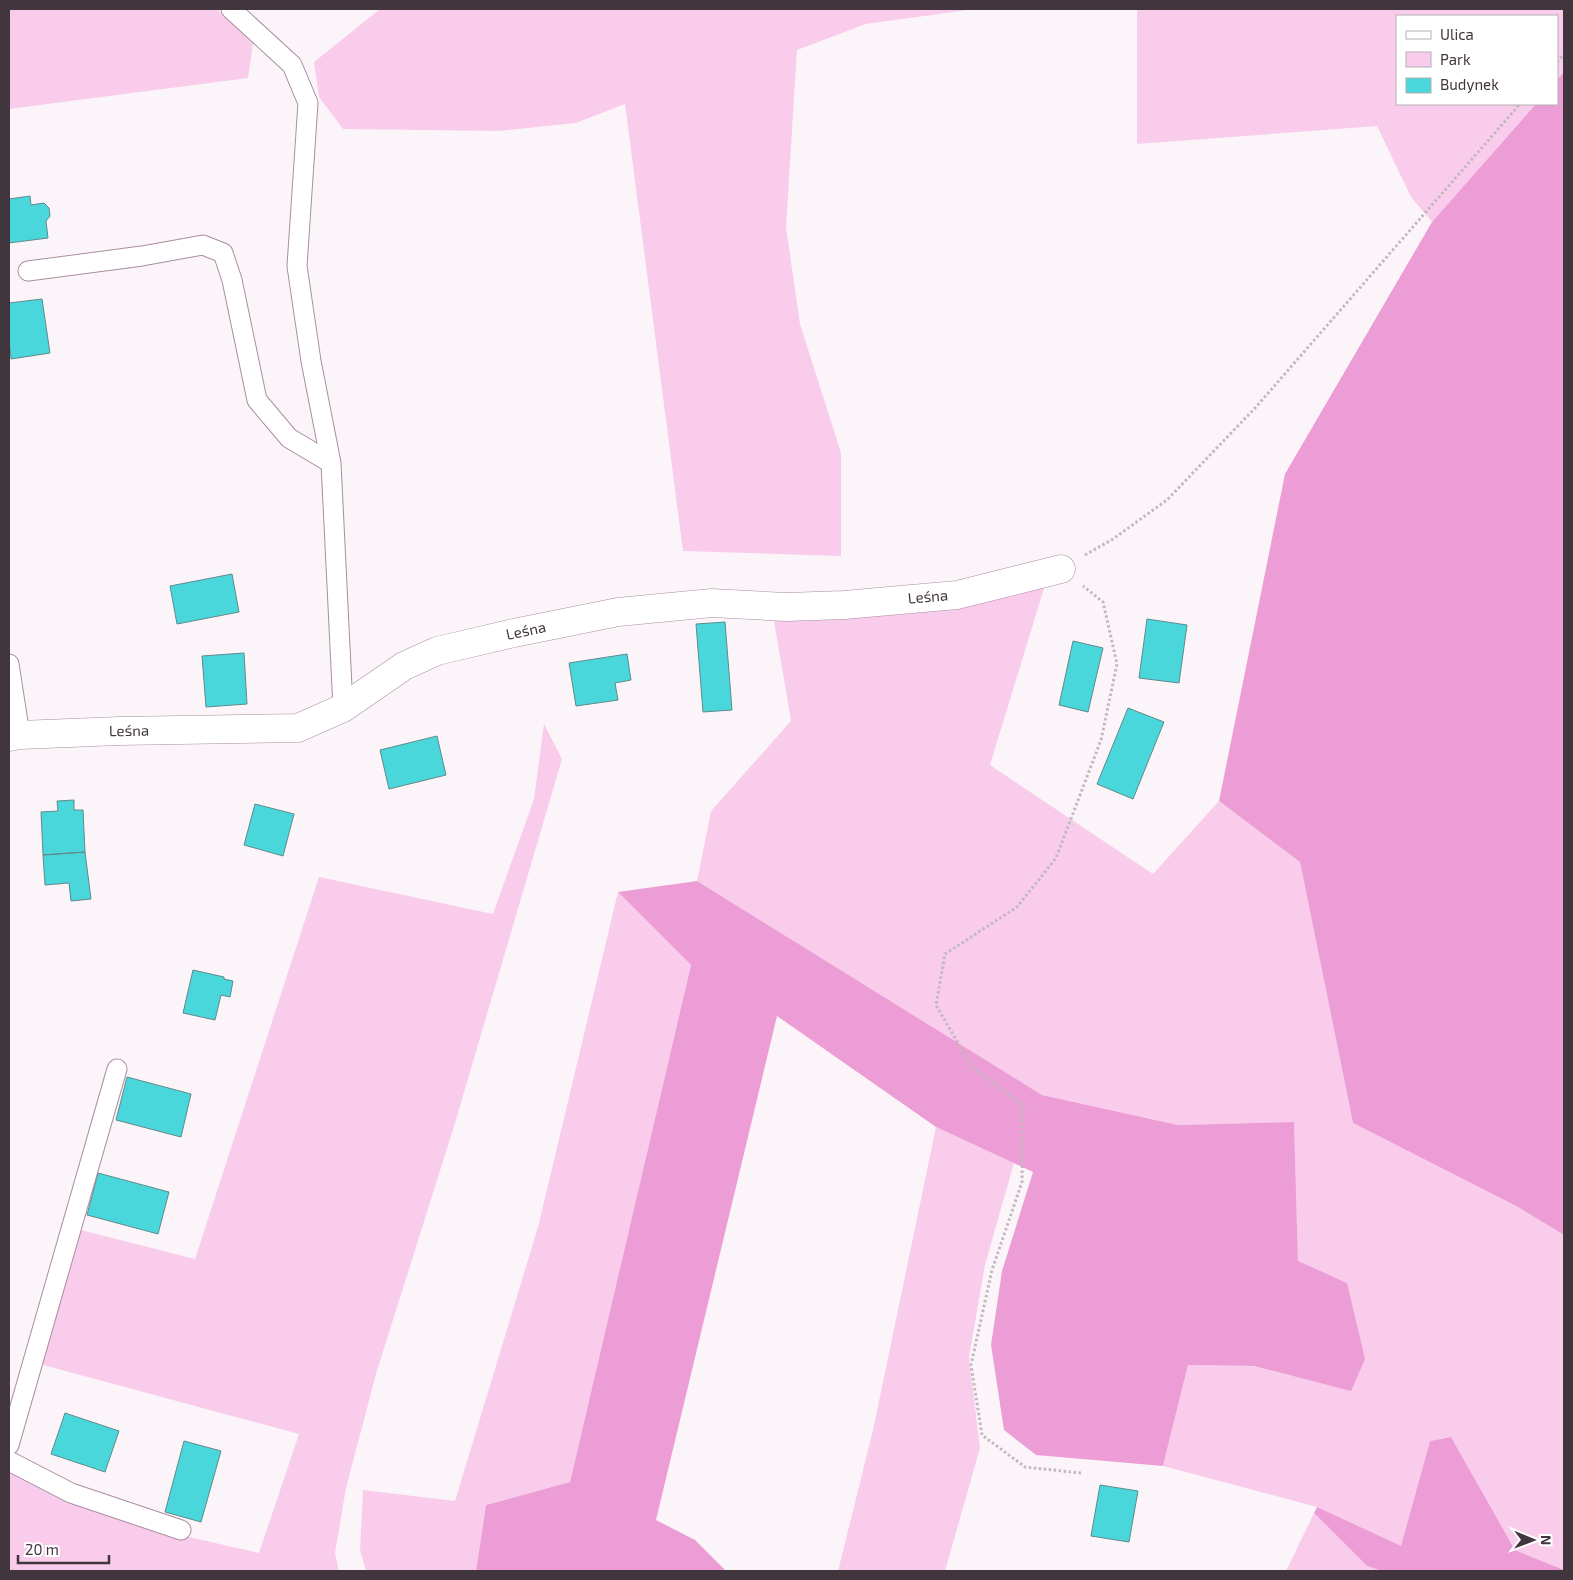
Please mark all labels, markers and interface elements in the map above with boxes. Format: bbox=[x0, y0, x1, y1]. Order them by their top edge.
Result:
legend bbox=[1396, 15, 1558, 105]
text: Ulica bbox=[1440, 25, 1474, 43]
text: Park bbox=[1440, 50, 1471, 68]
text: Budynek bbox=[1440, 75, 1499, 93]
street label: Leśna bbox=[907, 585, 949, 607]
street label: Leśna bbox=[504, 617, 547, 643]
street label: Leśna bbox=[109, 721, 149, 739]
north arrow bbox=[1508, 1515, 1558, 1565]
scale bar bbox=[18, 1532, 109, 1564]
text: N bbox=[1538, 1535, 1555, 1545]
text: 20 m bbox=[25, 1540, 59, 1558]

